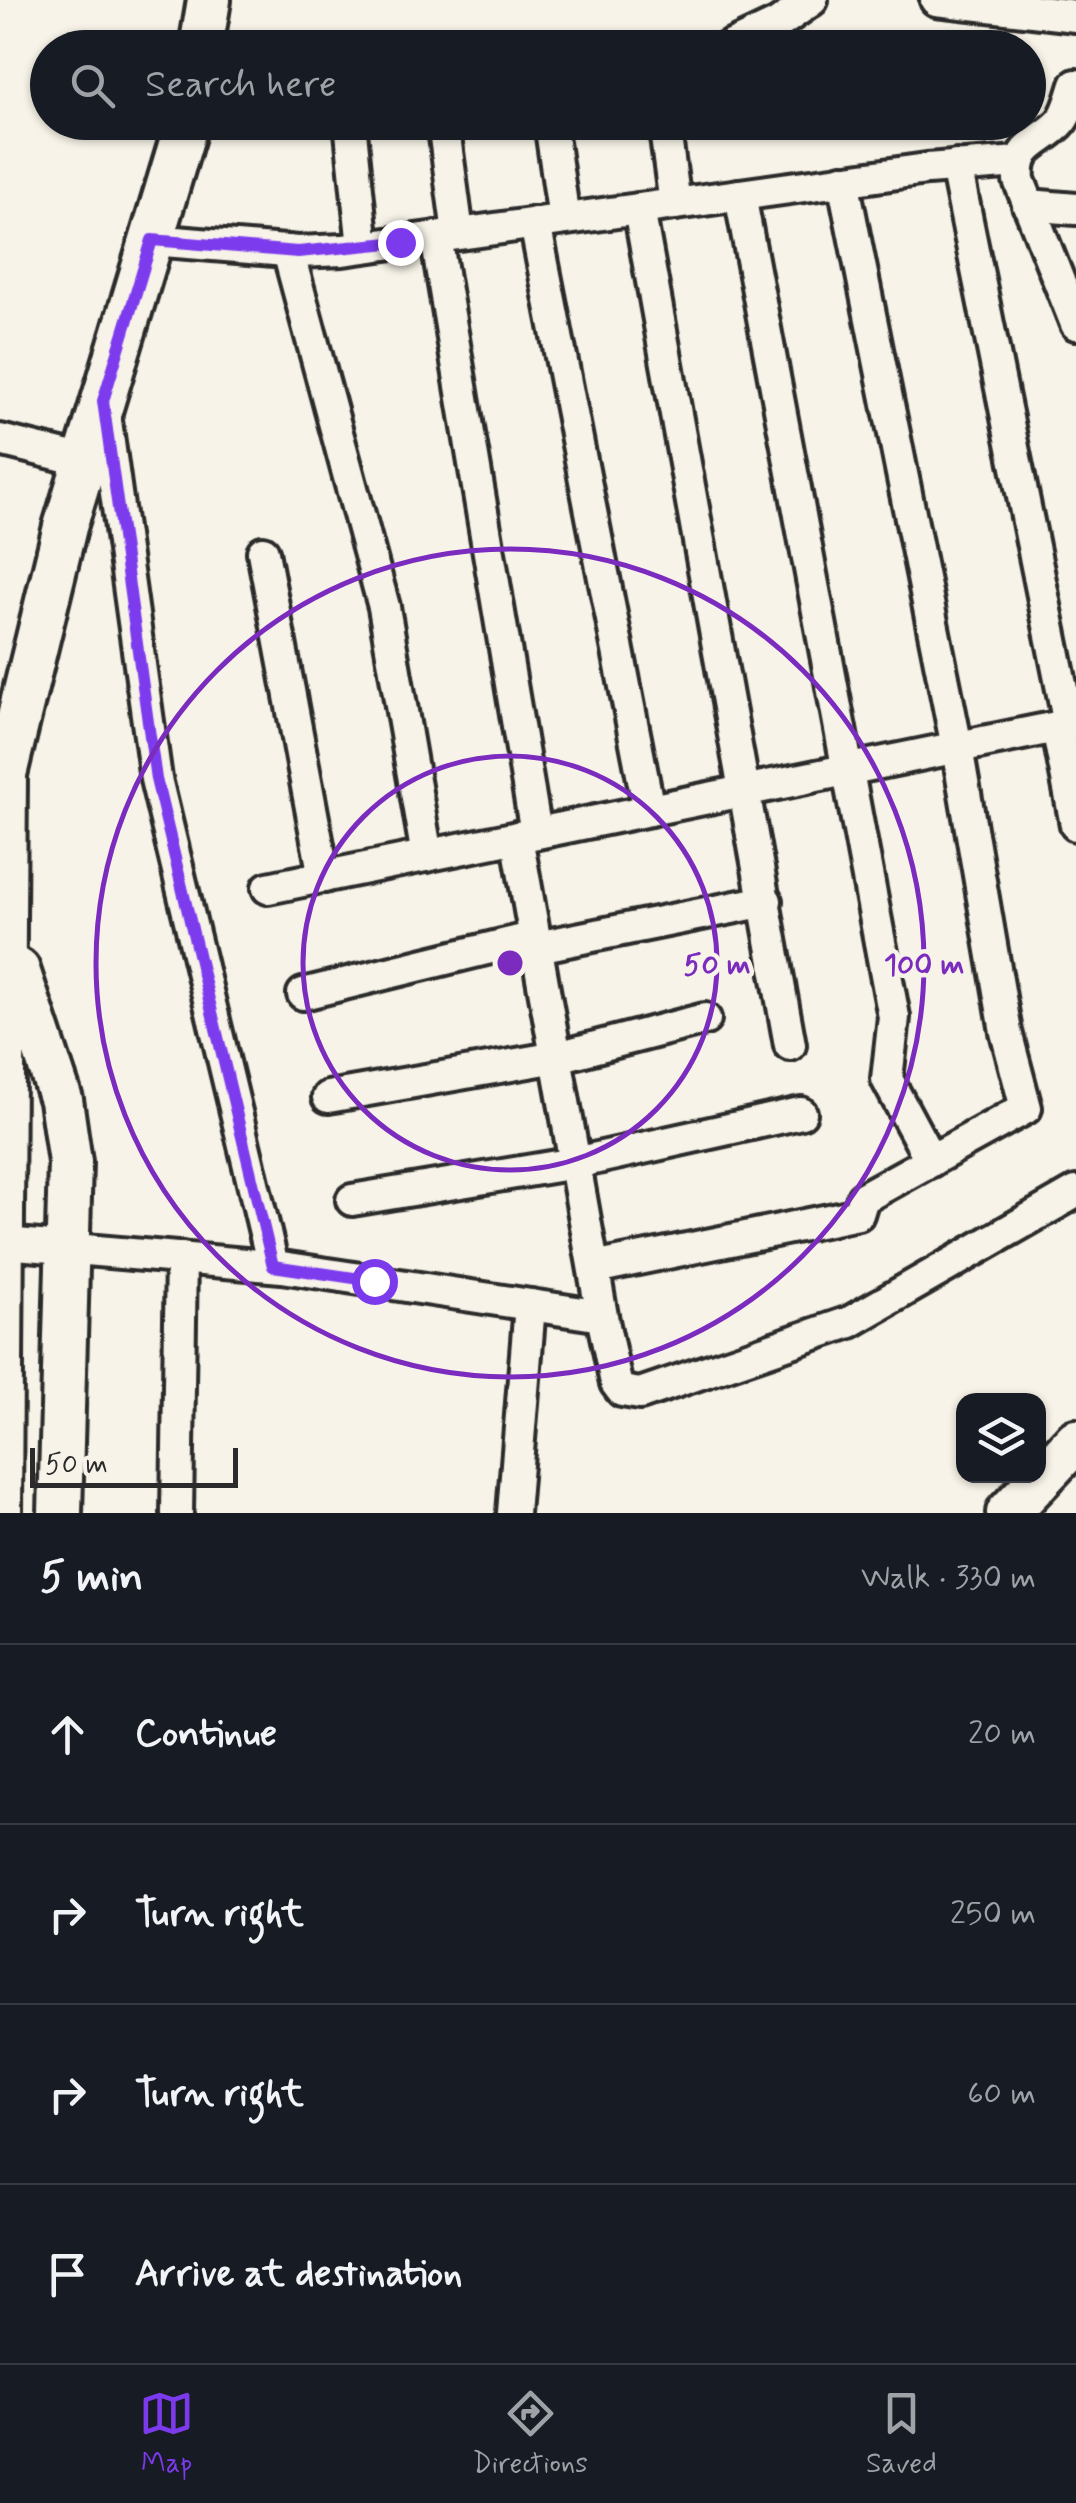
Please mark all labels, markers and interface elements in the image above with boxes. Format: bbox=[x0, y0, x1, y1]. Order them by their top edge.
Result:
search box bbox=[30, 30, 1046, 140]
icon: search bbox=[65, 58, 120, 113]
text: Search here bbox=[145, 61, 336, 110]
route end bbox=[378, 220, 424, 266]
centre of rings bbox=[492, 945, 528, 981]
text: 50 m bbox=[683, 946, 751, 985]
text: 100 m bbox=[884, 946, 964, 985]
route start bbox=[352, 1259, 398, 1305]
map controls bbox=[956, 1393, 1046, 1483]
button: layers bbox=[956, 1393, 1046, 1483]
scale bar bbox=[30, 1443, 238, 1488]
text: 50 m bbox=[45, 1447, 108, 1484]
text: 5 min bbox=[40, 1551, 143, 1606]
text: Walk · 330 m bbox=[861, 1557, 1036, 1599]
icon: ahead bbox=[40, 1707, 95, 1762]
text: Continue bbox=[135, 1710, 277, 1759]
text: 20 m bbox=[968, 1713, 1036, 1755]
icon: right bbox=[40, 1887, 95, 1942]
text: Turn right bbox=[135, 1890, 304, 1939]
text: 250 m bbox=[950, 1893, 1036, 1935]
icon: right bbox=[40, 2067, 95, 2122]
text: Turn right bbox=[135, 2070, 304, 2119]
text: 60 m bbox=[967, 2073, 1036, 2115]
icon: arrive bbox=[40, 2247, 95, 2302]
text: Arrive at destination bbox=[135, 2250, 462, 2299]
tab: Map bbox=[139, 2386, 194, 2483]
tab: Directions bbox=[473, 2386, 588, 2483]
tab: Saved bbox=[866, 2386, 937, 2483]

